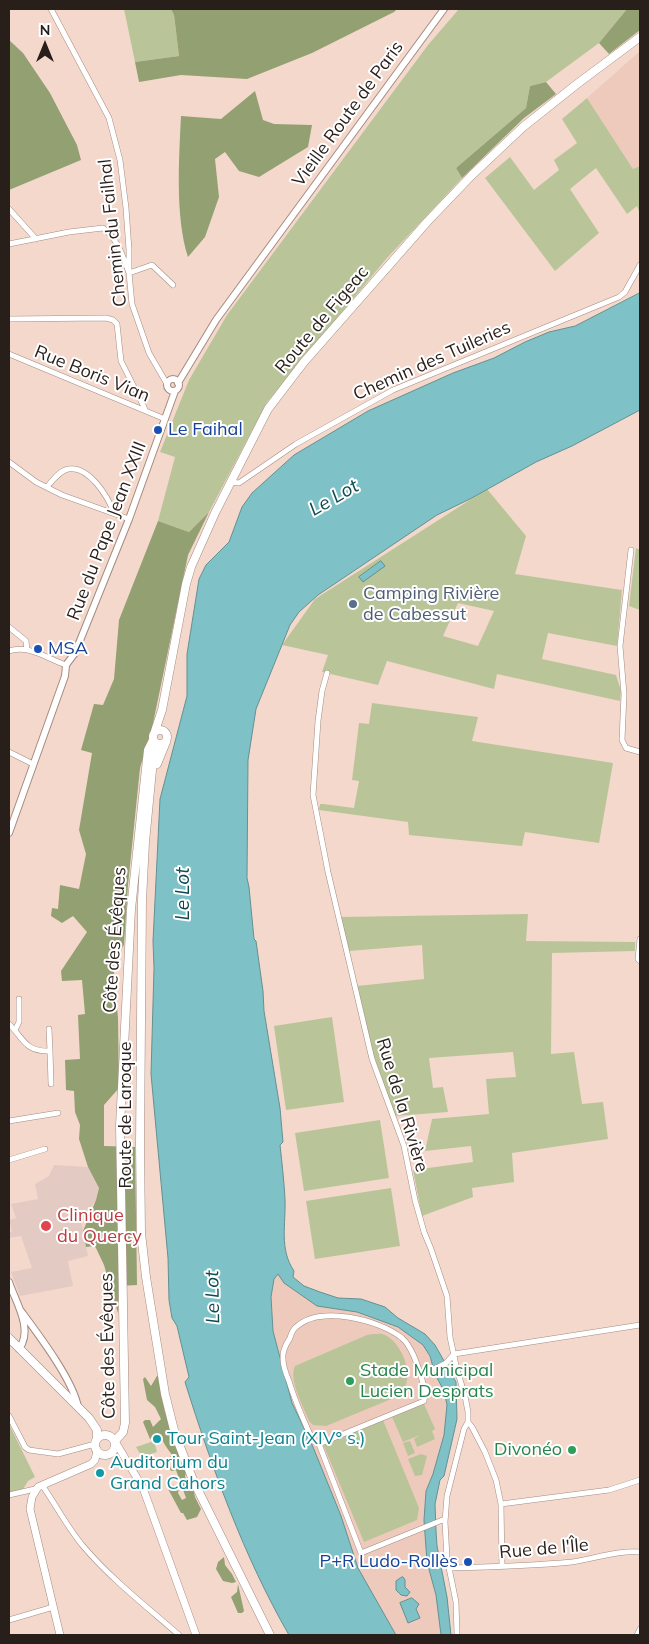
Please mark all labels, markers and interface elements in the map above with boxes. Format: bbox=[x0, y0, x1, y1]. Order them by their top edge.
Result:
north arrow bbox=[20, 20, 70, 70]
text: N bbox=[40, 21, 50, 39]
street label: Vieille Route de Paris bbox=[288, 37, 408, 191]
street label: Chemin du Failhal bbox=[94, 158, 132, 308]
street label: Route de Figeac bbox=[271, 262, 373, 378]
street label: Chemin des Tuileries bbox=[350, 317, 514, 405]
street label: Rue Boris Vian bbox=[31, 341, 153, 407]
place label: Le Faihal bbox=[168, 419, 243, 441]
marker: Le Faihal bbox=[152, 424, 164, 436]
street label: Rue du Pape Jean XXIII bbox=[63, 439, 151, 623]
water label: Le Lot bbox=[305, 475, 363, 521]
place label: Camping Rivière de Cabessut bbox=[363, 583, 499, 626]
marker: Camping Rivière de Cabessut bbox=[347, 598, 359, 610]
place label: MSA bbox=[48, 638, 88, 660]
marker: MSA bbox=[32, 643, 44, 655]
street label: Côte des Évêques bbox=[99, 866, 131, 1014]
water label: Le Lot bbox=[172, 867, 194, 921]
street label: Rue de la Rivière bbox=[371, 1035, 433, 1175]
street label: Route de Laroque bbox=[115, 1041, 137, 1189]
place label: Clinique du Quercy bbox=[57, 1205, 142, 1248]
marker: Clinique du Quercy bbox=[39, 1219, 53, 1233]
water label: Le Lot bbox=[201, 1270, 225, 1324]
street label: Côte des Évêques bbox=[96, 1273, 120, 1419]
place label: Stade Municipal Lucien Desprats bbox=[360, 1360, 494, 1402]
marker: Stade Municipal Lucien Desprats bbox=[344, 1375, 356, 1387]
place label: Tour Saint-Jean (XIV° s.) bbox=[167, 1428, 366, 1450]
marker: Tour Saint-Jean (XIV° s.) bbox=[151, 1433, 163, 1445]
place label: Divonéo bbox=[494, 1439, 562, 1461]
marker: Divonéo bbox=[566, 1444, 578, 1456]
place label: Auditorium du Grand Cahors bbox=[110, 1452, 228, 1495]
marker: Auditorium du Grand Cahors bbox=[94, 1467, 106, 1479]
street label: Rue de l'Île bbox=[498, 1534, 590, 1564]
place label: P+R Ludo-Rollès bbox=[319, 1551, 458, 1573]
marker: P+R Ludo-Rollès bbox=[462, 1556, 474, 1568]

